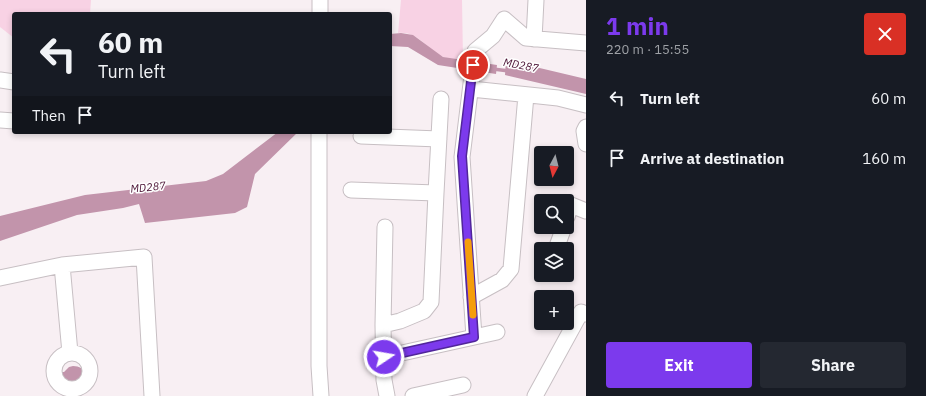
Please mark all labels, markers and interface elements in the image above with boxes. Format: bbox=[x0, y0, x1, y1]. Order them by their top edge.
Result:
text: 1 min bbox=[606, 10, 669, 42]
button: close bbox=[864, 13, 906, 55]
text: 60 m bbox=[98, 24, 163, 61]
icon: left bbox=[32, 28, 84, 80]
text: 220 m · 15:55 bbox=[606, 41, 689, 58]
pin bbox=[456, 48, 490, 82]
icon: arrive bbox=[462, 54, 484, 76]
water label: MD287 bbox=[502, 55, 540, 75]
text: Turn left bbox=[98, 60, 166, 83]
icon: left bbox=[606, 87, 628, 109]
text: Turn left bbox=[640, 89, 700, 108]
text: 60 m bbox=[871, 89, 906, 108]
icon: arrive bbox=[74, 104, 96, 126]
text: Then bbox=[32, 106, 66, 125]
north arrow bbox=[534, 146, 574, 186]
map controls bbox=[534, 146, 574, 330]
icon: arrive bbox=[606, 147, 628, 169]
text: Arrive at destination bbox=[640, 149, 784, 168]
text: 160 m bbox=[862, 149, 906, 168]
water label: MD287 bbox=[130, 178, 167, 196]
button: search bbox=[534, 194, 574, 234]
button: layers bbox=[534, 242, 574, 282]
button: + bbox=[534, 290, 574, 330]
position arrow bbox=[363, 336, 405, 378]
button: Exit bbox=[606, 342, 752, 388]
button: Share bbox=[760, 342, 906, 388]

